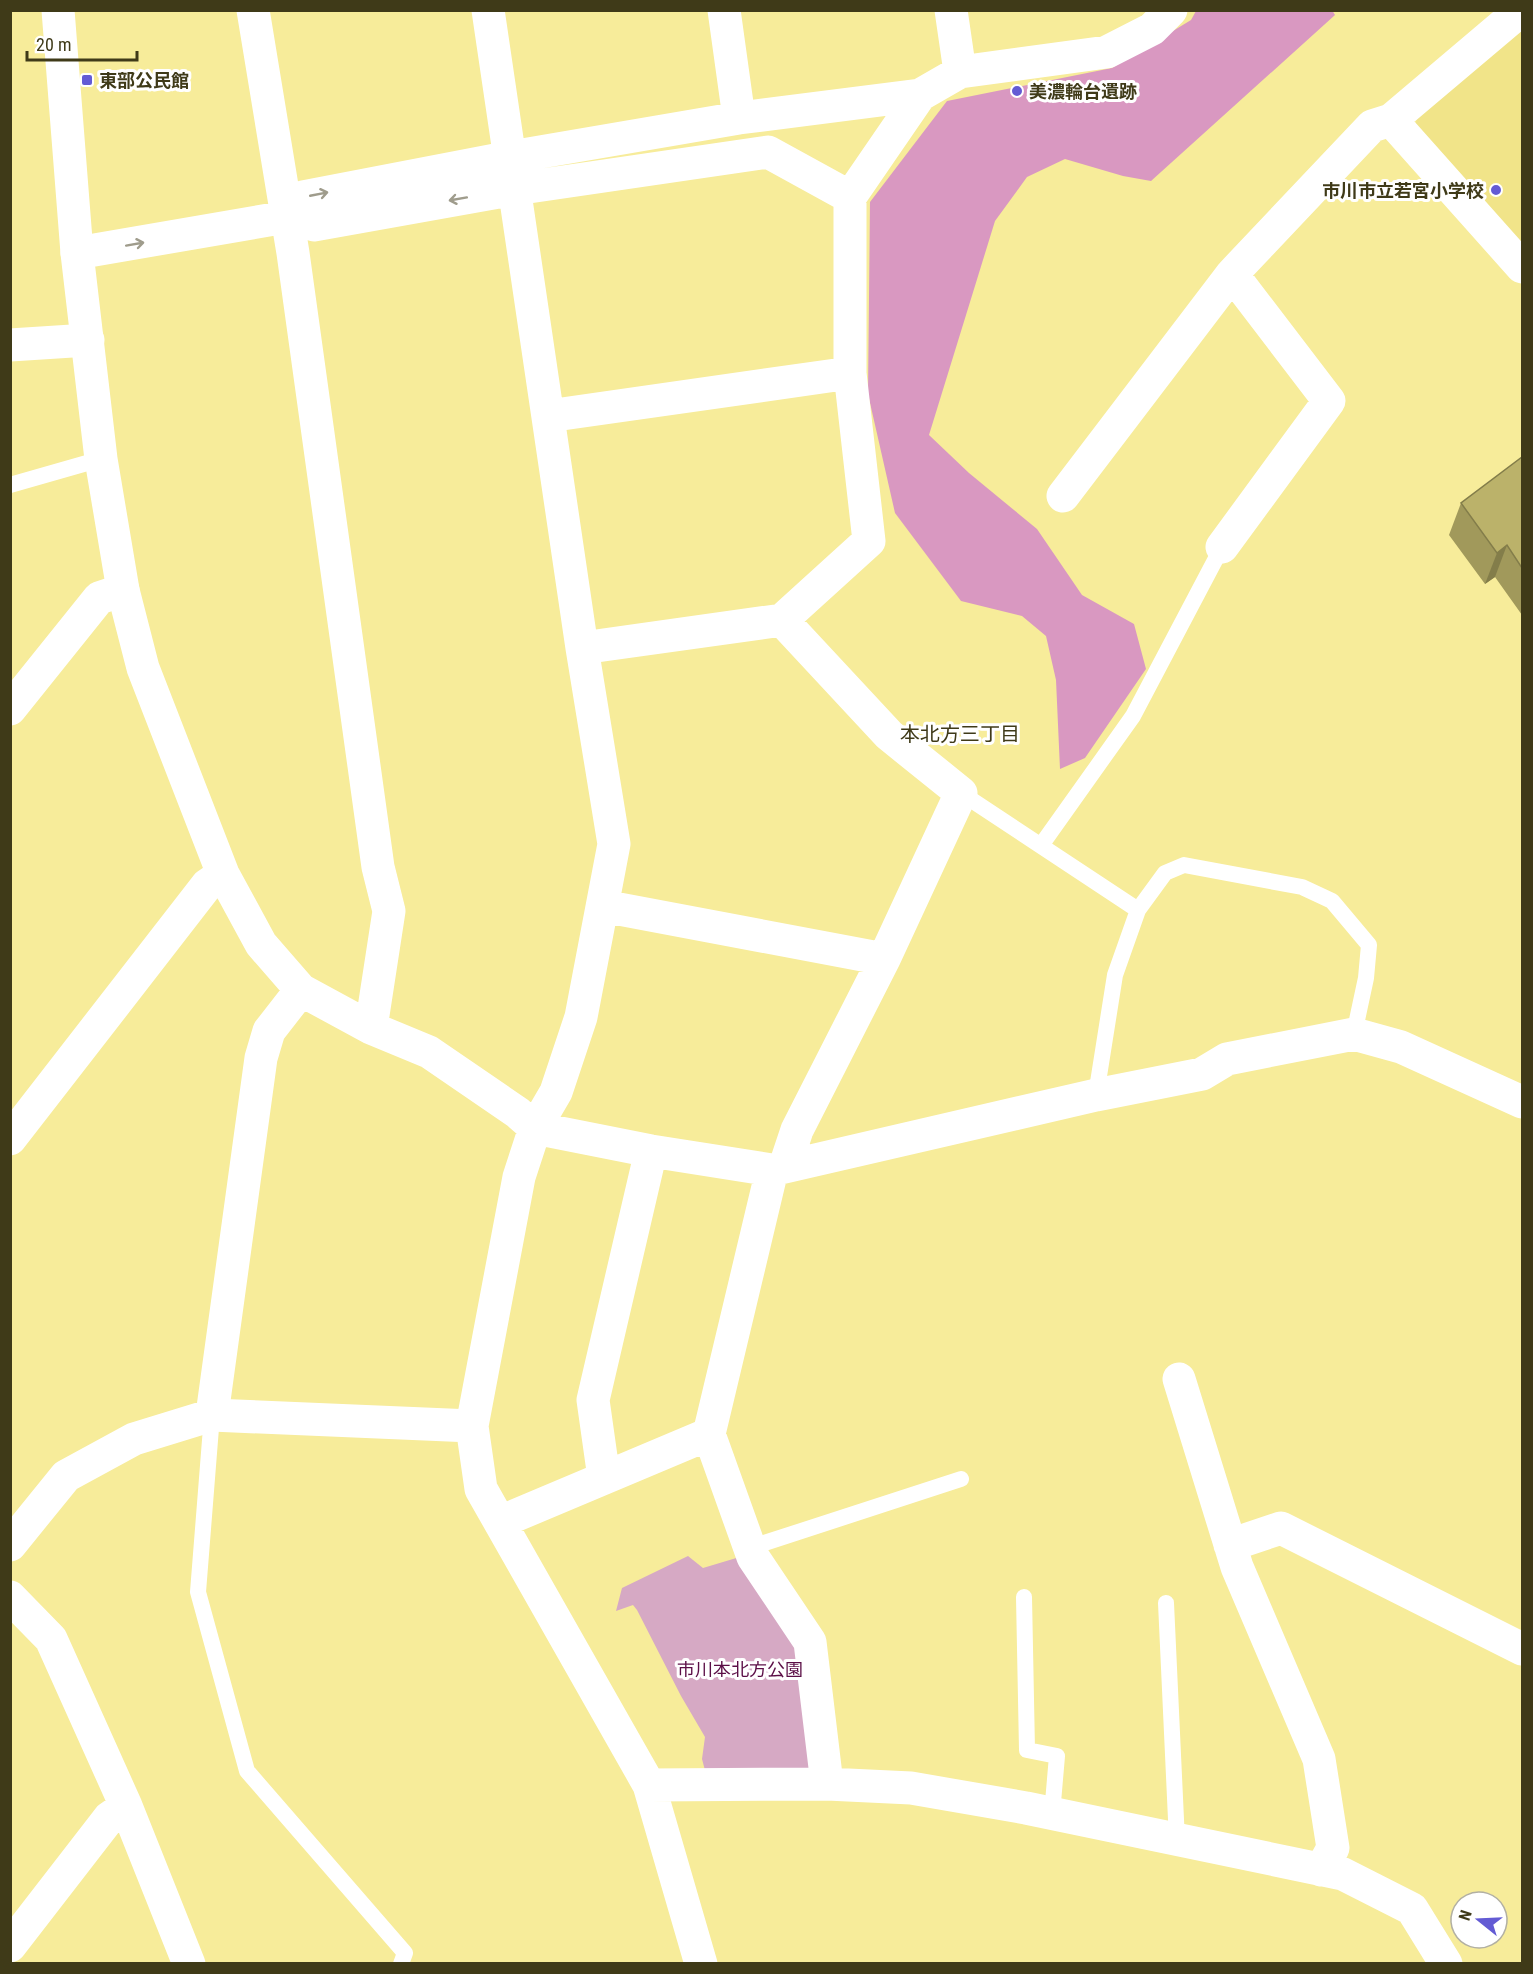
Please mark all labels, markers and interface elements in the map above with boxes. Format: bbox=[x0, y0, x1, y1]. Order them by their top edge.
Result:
scale bar bbox=[27, 24, 136, 62]
text: 20 m bbox=[36, 34, 71, 55]
place label: 東部公民館 bbox=[99, 70, 189, 91]
marker: 東部公民館 bbox=[80, 73, 94, 87]
place label: 美濃輪台遺跡 bbox=[1029, 81, 1137, 102]
marker: 美濃輪台遺跡 bbox=[1010, 84, 1024, 98]
place label: 市川市立若宮小学校 bbox=[1322, 180, 1484, 201]
marker: 市川市立若宮小学校 bbox=[1489, 183, 1503, 197]
one-way arrow bbox=[308, 188, 328, 199]
one-way arrow bbox=[448, 194, 468, 205]
one-way arrow bbox=[125, 238, 145, 249]
district label: 本北方三丁目 bbox=[900, 722, 1020, 746]
park label: 市川本北方公園 bbox=[677, 1659, 803, 1680]
north arrow bbox=[1449, 1890, 1509, 1950]
text: N bbox=[1455, 1908, 1476, 1923]

